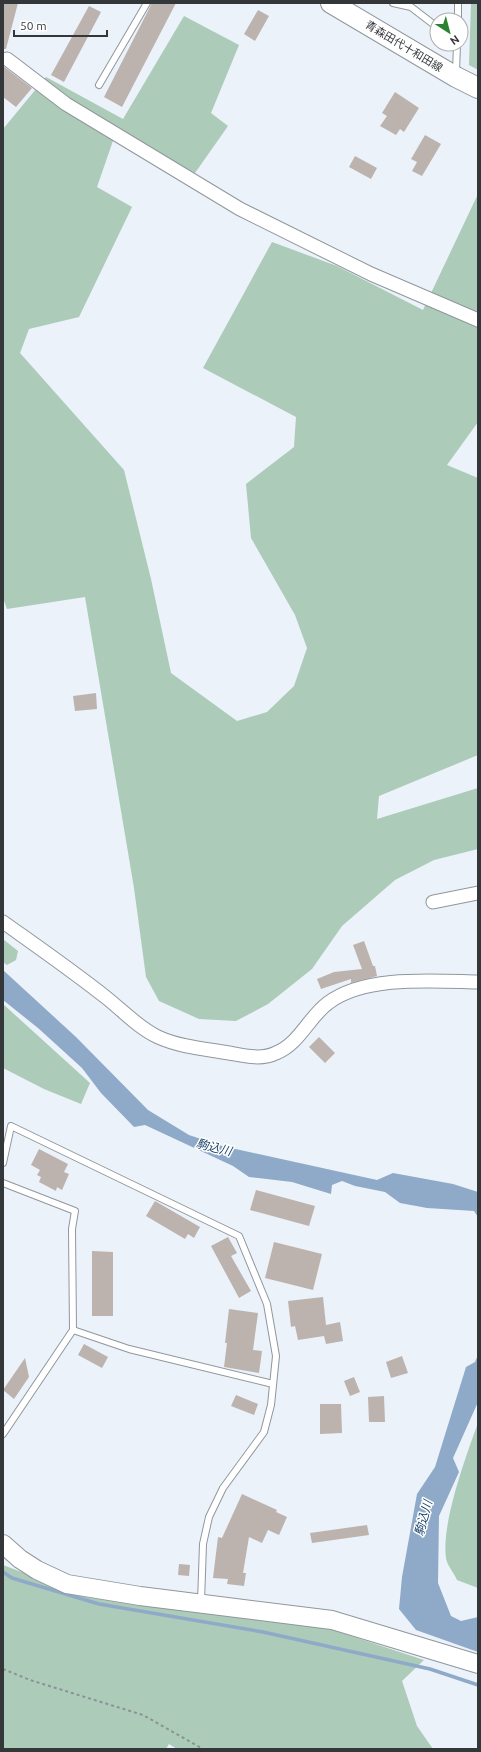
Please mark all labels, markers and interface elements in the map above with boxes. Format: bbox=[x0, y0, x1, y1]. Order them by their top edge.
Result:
scale bar bbox=[14, 12, 107, 38]
north arrow bbox=[429, 12, 469, 52]
street label: 青森田代十和田線 bbox=[363, 18, 445, 74]
text: 50 m bbox=[20, 19, 47, 32]
text: N bbox=[448, 33, 462, 47]
water label: 駒込川 bbox=[195, 1136, 235, 1158]
water label: 駒込川 bbox=[412, 1497, 434, 1537]

